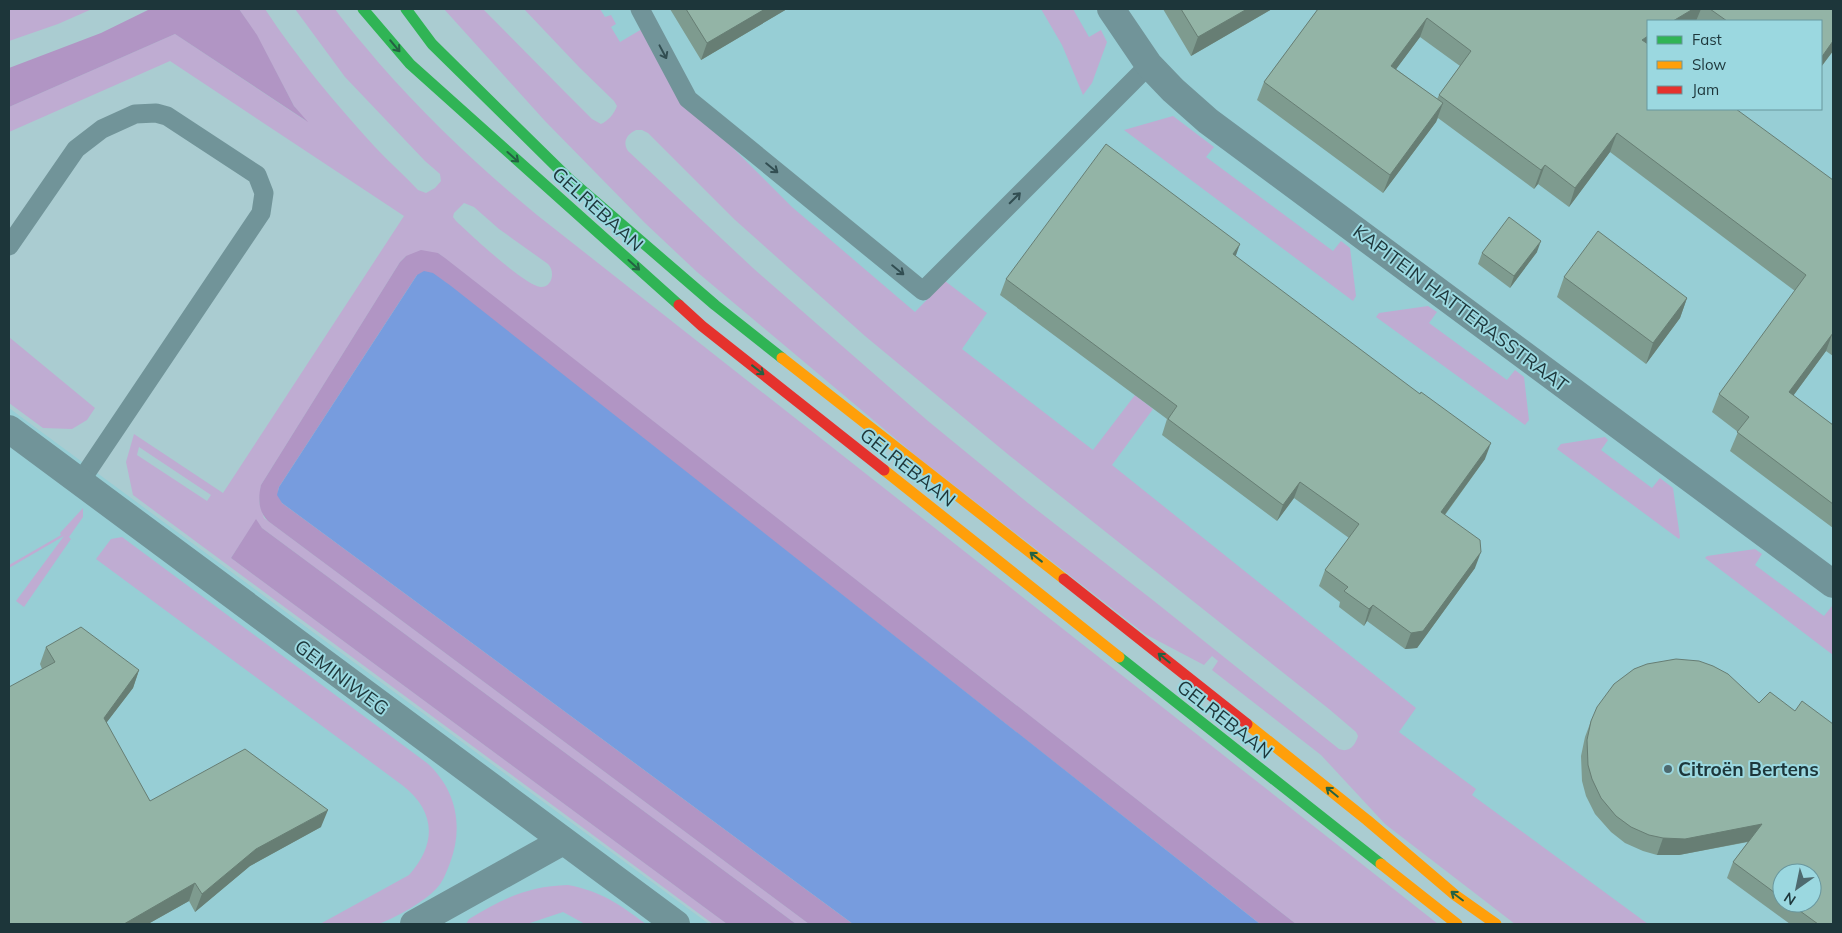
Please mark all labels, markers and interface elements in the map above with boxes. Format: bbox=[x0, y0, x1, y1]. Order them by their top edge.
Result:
legend bbox=[1647, 20, 1822, 110]
text: Fast bbox=[1692, 30, 1722, 49]
one-way arrow bbox=[389, 39, 400, 52]
one-way arrow bbox=[658, 44, 668, 59]
text: Slow bbox=[1692, 55, 1726, 74]
text: Jam bbox=[1692, 80, 1719, 99]
one-way arrow bbox=[507, 151, 520, 163]
street label: GELREBAAN bbox=[547, 162, 649, 256]
one-way arrow bbox=[766, 162, 779, 173]
one-way arrow bbox=[1009, 192, 1022, 204]
street label: KAPITEIN HATTERASSTRAAT bbox=[1349, 219, 1574, 397]
one-way arrow bbox=[628, 259, 641, 271]
one-way arrow bbox=[892, 265, 905, 276]
one-way arrow bbox=[751, 365, 764, 376]
street label: GELREBAAN bbox=[855, 422, 961, 512]
one-way arrow bbox=[1030, 552, 1043, 563]
street label: GEMINIWEG bbox=[290, 634, 394, 720]
one-way arrow bbox=[1157, 653, 1171, 663]
street label: GELREBAAN bbox=[1172, 674, 1278, 764]
place label: Citroën Bertens bbox=[1678, 757, 1819, 781]
marker: Citroën Bertens bbox=[1662, 763, 1674, 775]
one-way arrow bbox=[1325, 787, 1339, 797]
north arrow bbox=[1772, 863, 1822, 913]
text: N bbox=[1781, 888, 1799, 909]
one-way arrow bbox=[1451, 890, 1464, 901]

